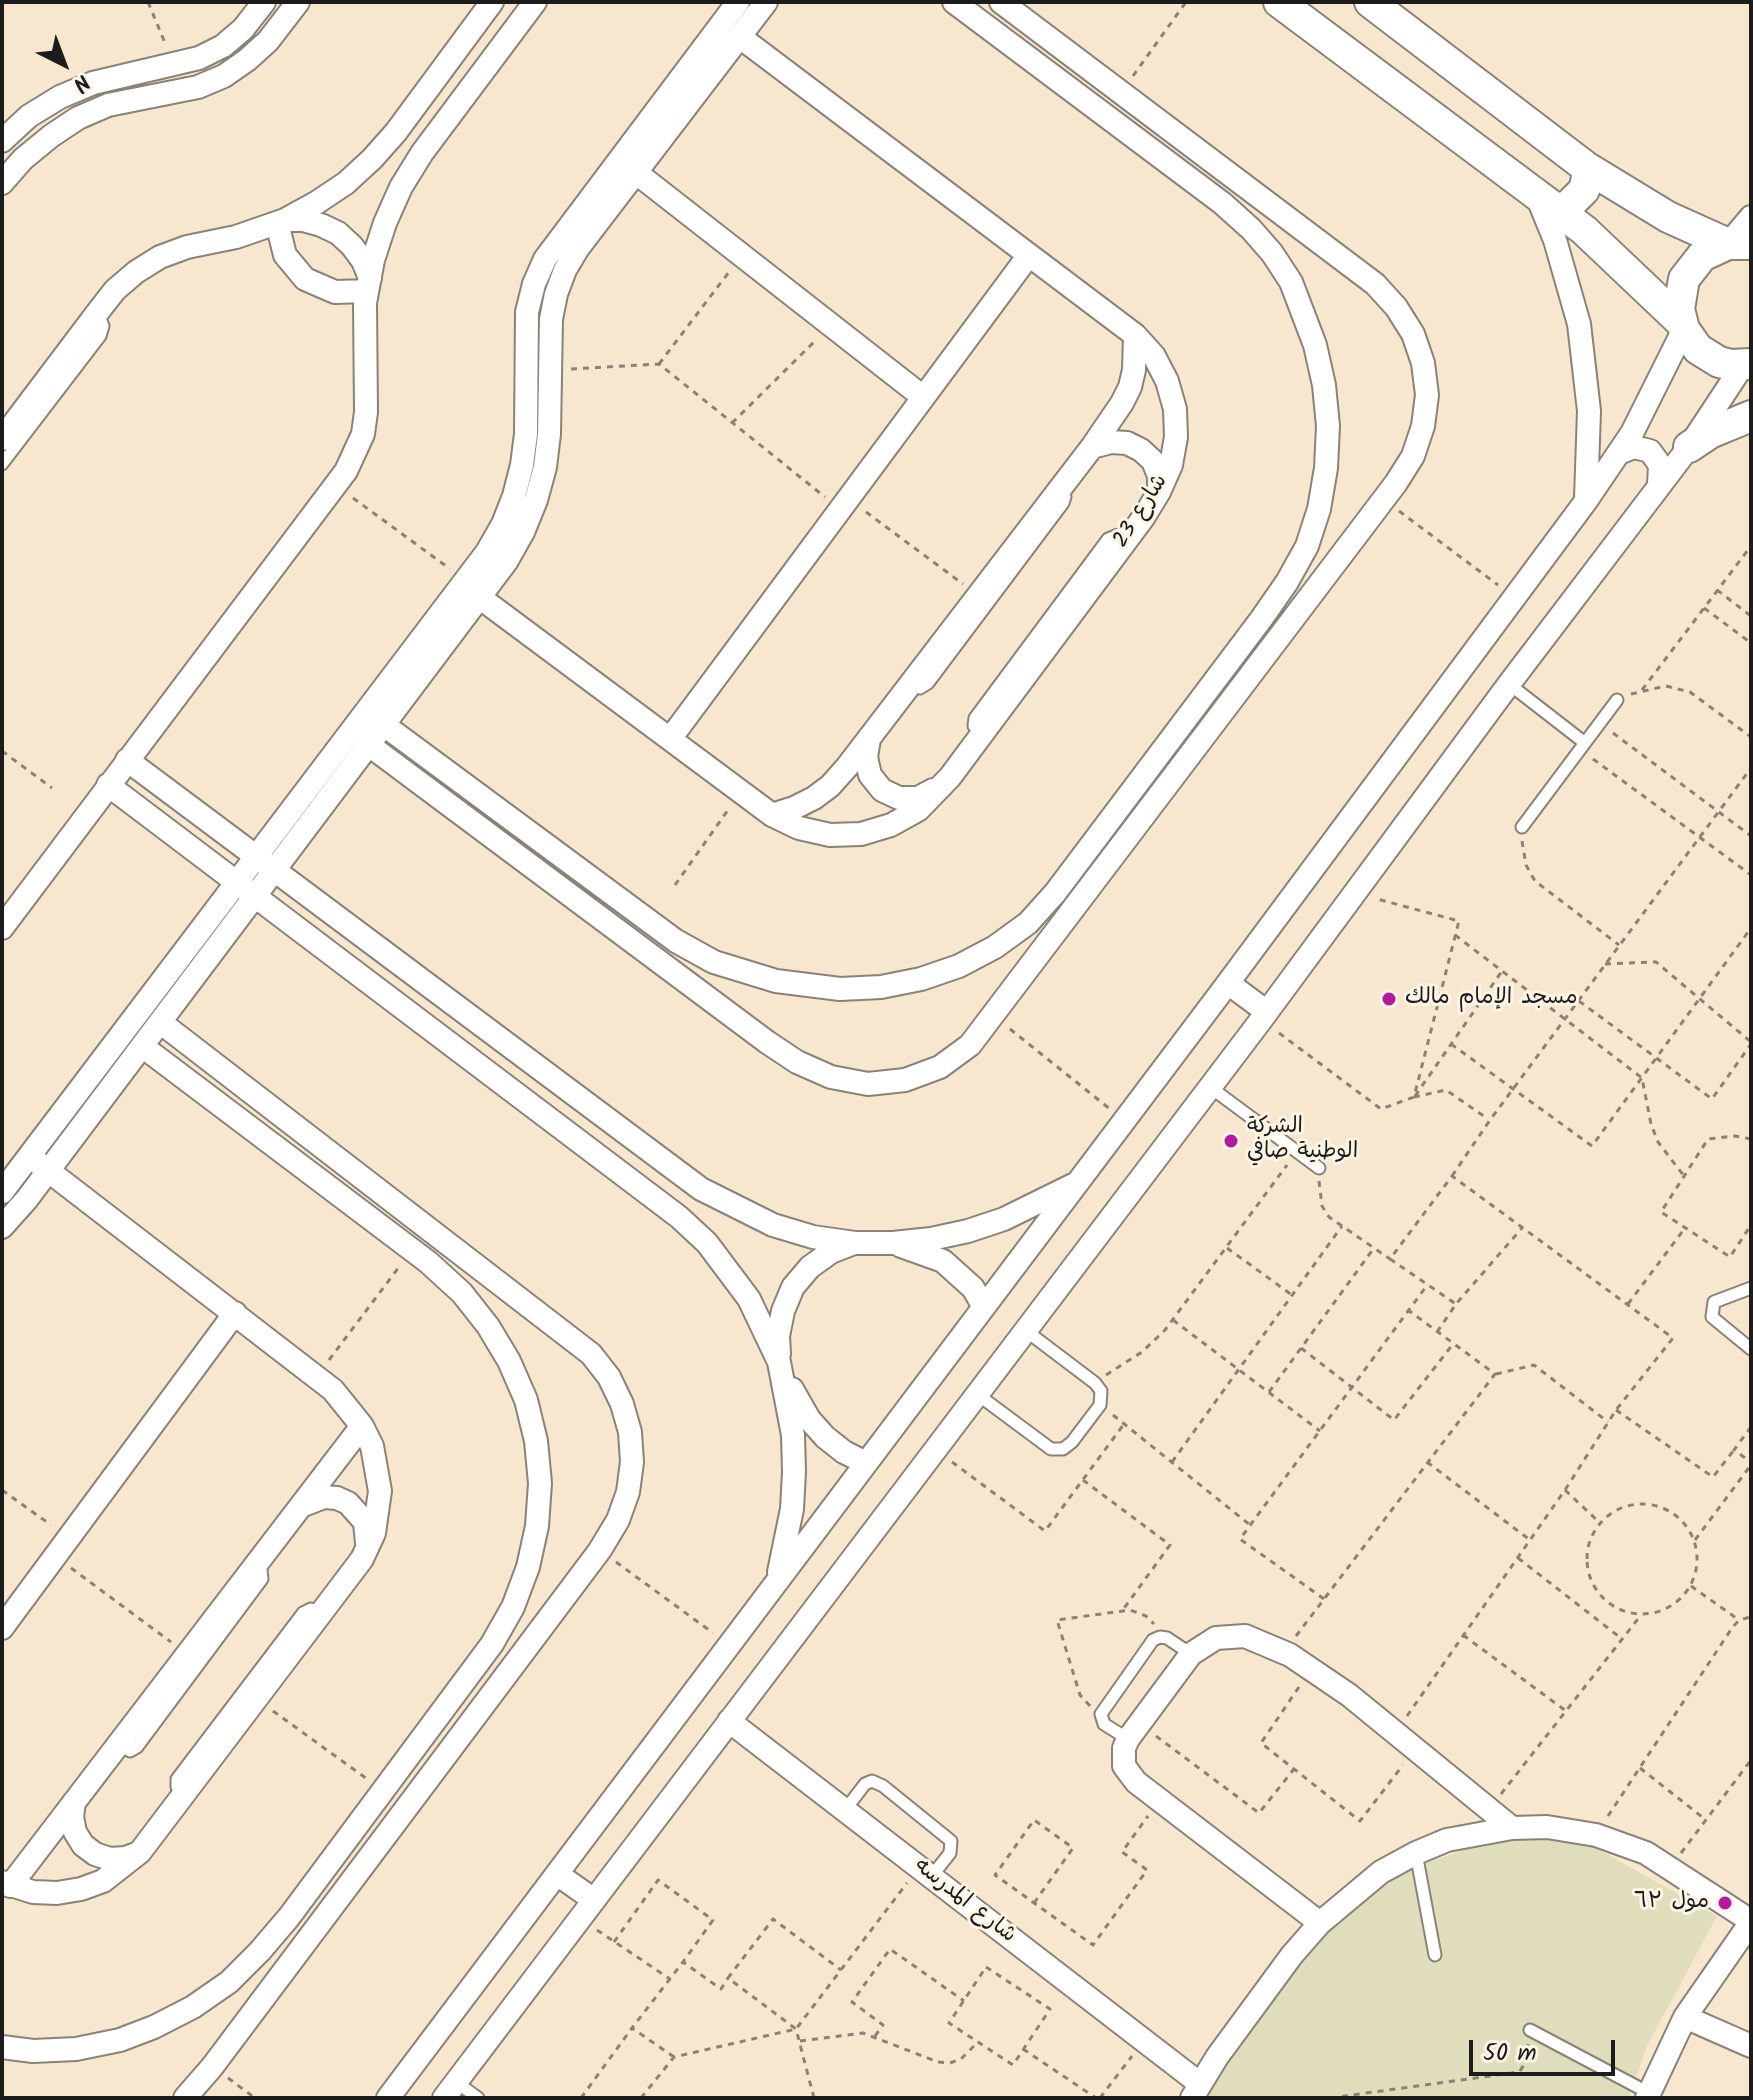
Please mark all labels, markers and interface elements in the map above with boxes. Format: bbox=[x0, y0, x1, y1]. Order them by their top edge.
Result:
north arrow bbox=[24, 24, 104, 104]
text: N bbox=[64, 65, 97, 100]
street label: شارع 23 bbox=[1109, 470, 1175, 554]
place label: مسجد الإمام مالك bbox=[1405, 986, 1577, 1012]
marker: مسجد الإمام مالك bbox=[1380, 990, 1398, 1008]
place label: الشركة الوطنية صافي bbox=[1247, 1115, 1358, 1166]
marker: الشركة الوطنية صافي bbox=[1222, 1132, 1240, 1150]
street label: شارع المدرسه bbox=[908, 1854, 1020, 1950]
place label: مول ٦٣ bbox=[1634, 1890, 1709, 1916]
marker: مول ٦٣ bbox=[1716, 1894, 1734, 1912]
scale bar bbox=[1473, 2024, 1619, 2074]
text: 50 m bbox=[1483, 2034, 1537, 2073]

